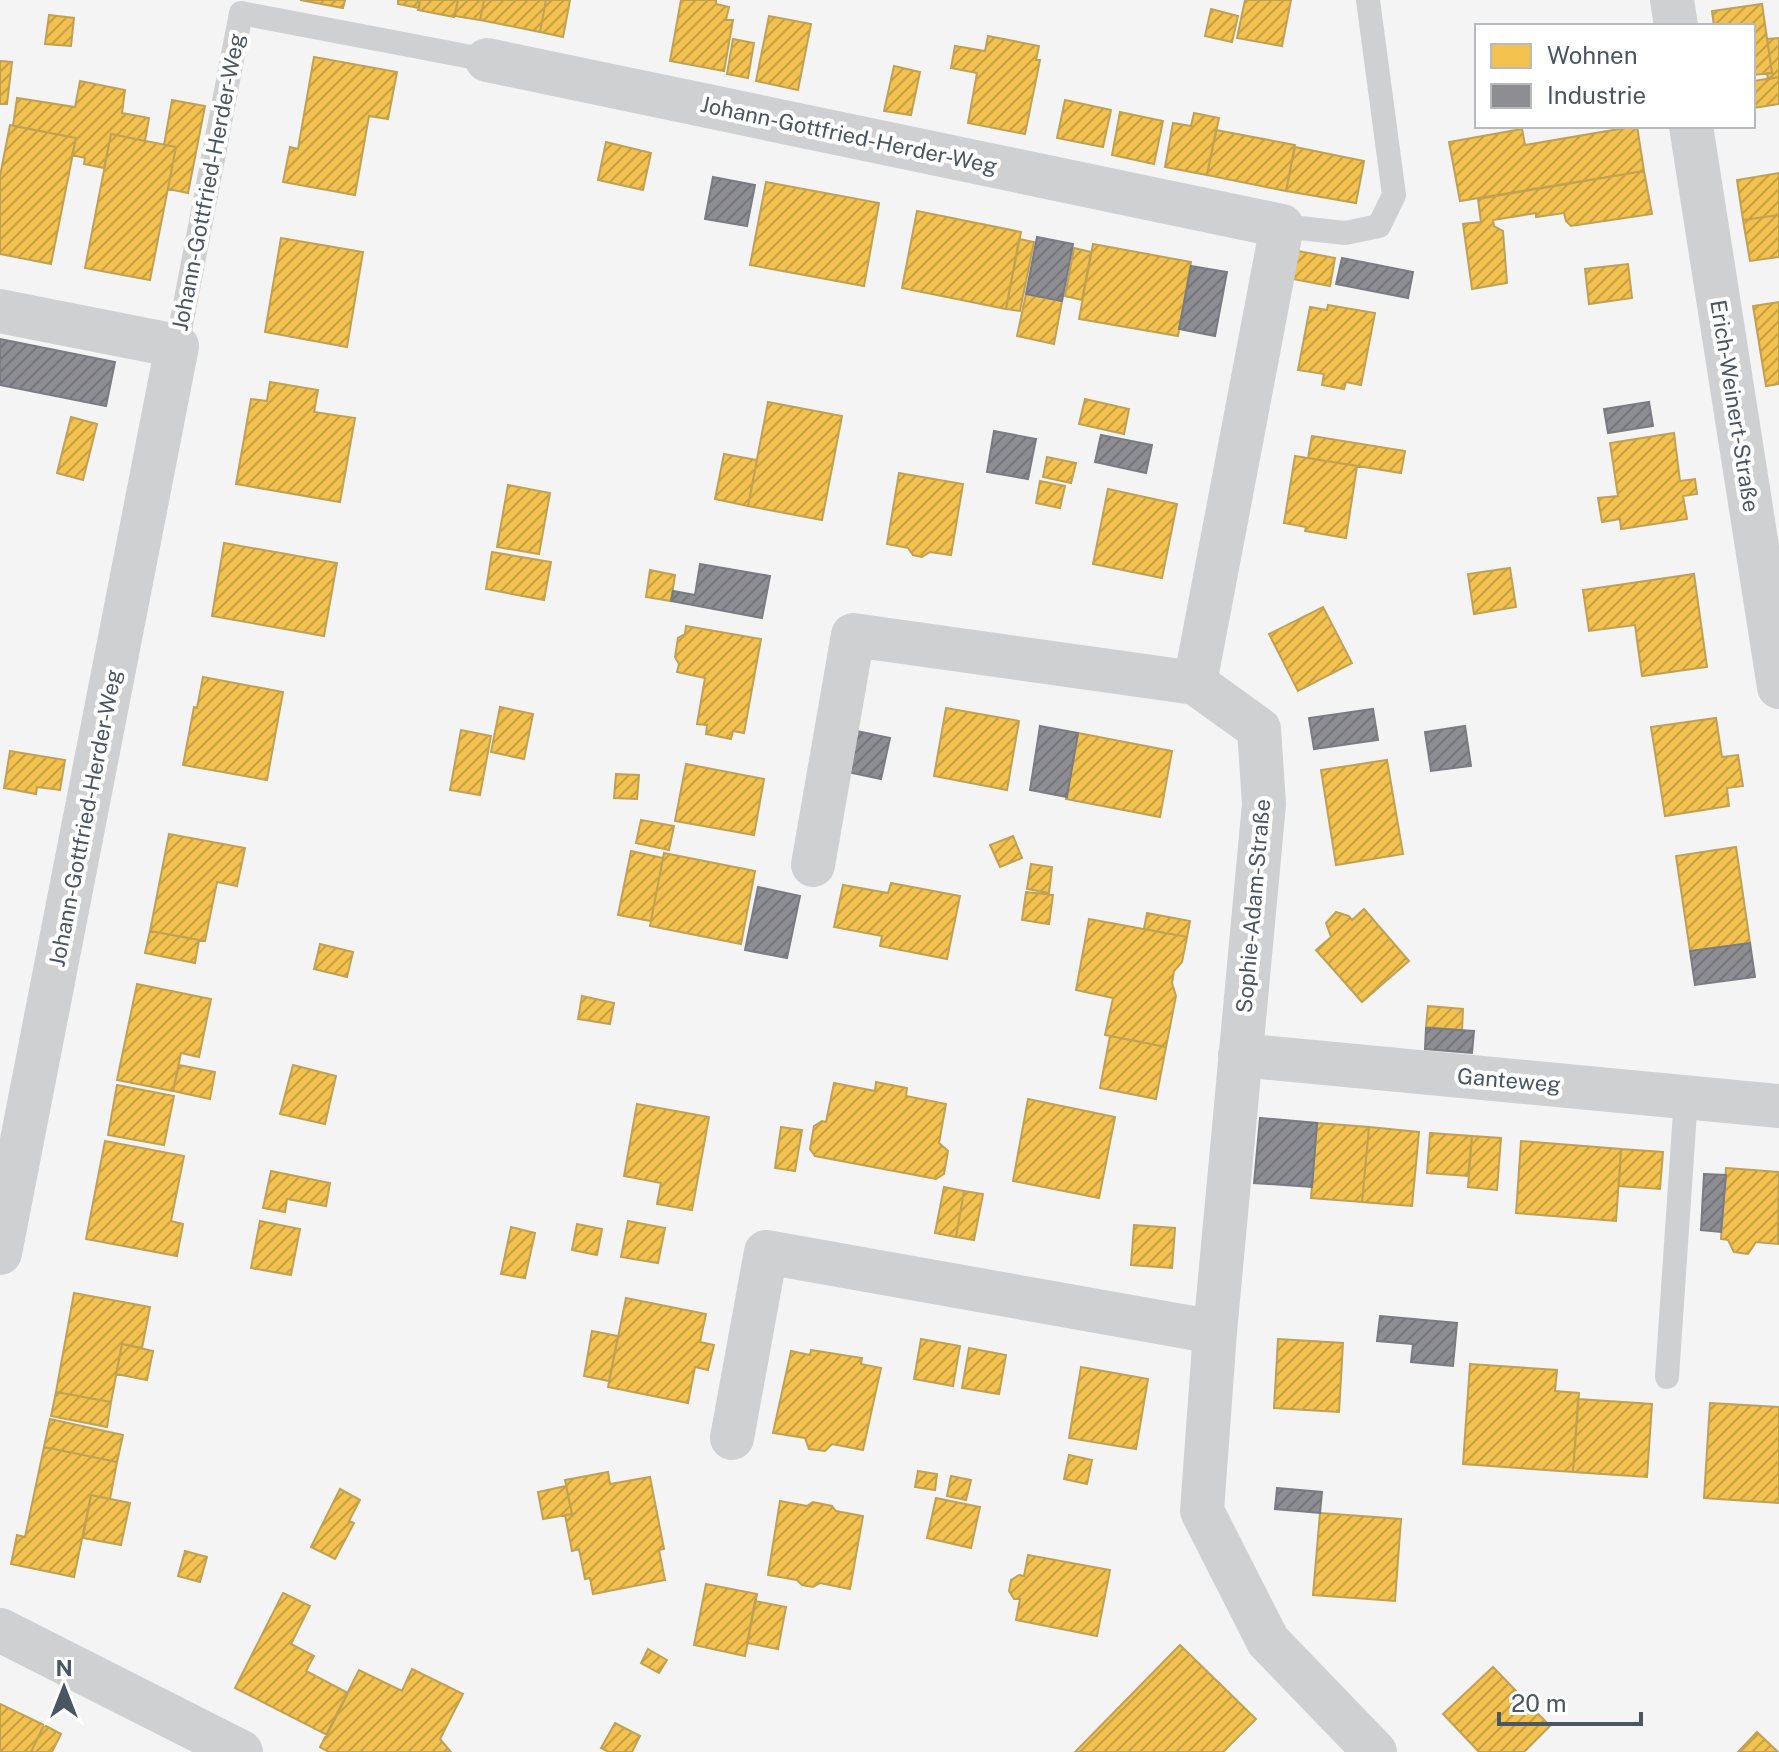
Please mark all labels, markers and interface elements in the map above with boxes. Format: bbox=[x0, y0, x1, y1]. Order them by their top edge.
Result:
legend bbox=[1475, 24, 1755, 128]
street label: Johann-Gottfried-Herder-Weg bbox=[166, 31, 250, 333]
text: Wohnen bbox=[1547, 41, 1638, 69]
text: Industrie bbox=[1547, 81, 1646, 109]
street label: Johann-Gottfried-Herder-Weg bbox=[698, 91, 1000, 179]
street label: Erich-Weinert-Straße bbox=[1705, 298, 1765, 514]
street label: Johann-Gottfried-Herder-Weg bbox=[43, 667, 127, 969]
street label: Sophie-Adam-Straße bbox=[1231, 798, 1275, 1014]
street label: Ganteweg bbox=[1456, 1063, 1562, 1097]
north arrow bbox=[24, 1648, 104, 1728]
text: N bbox=[55, 1655, 73, 1681]
scale bar bbox=[1499, 1676, 1641, 1726]
text: 20 m bbox=[1511, 1689, 1567, 1717]

